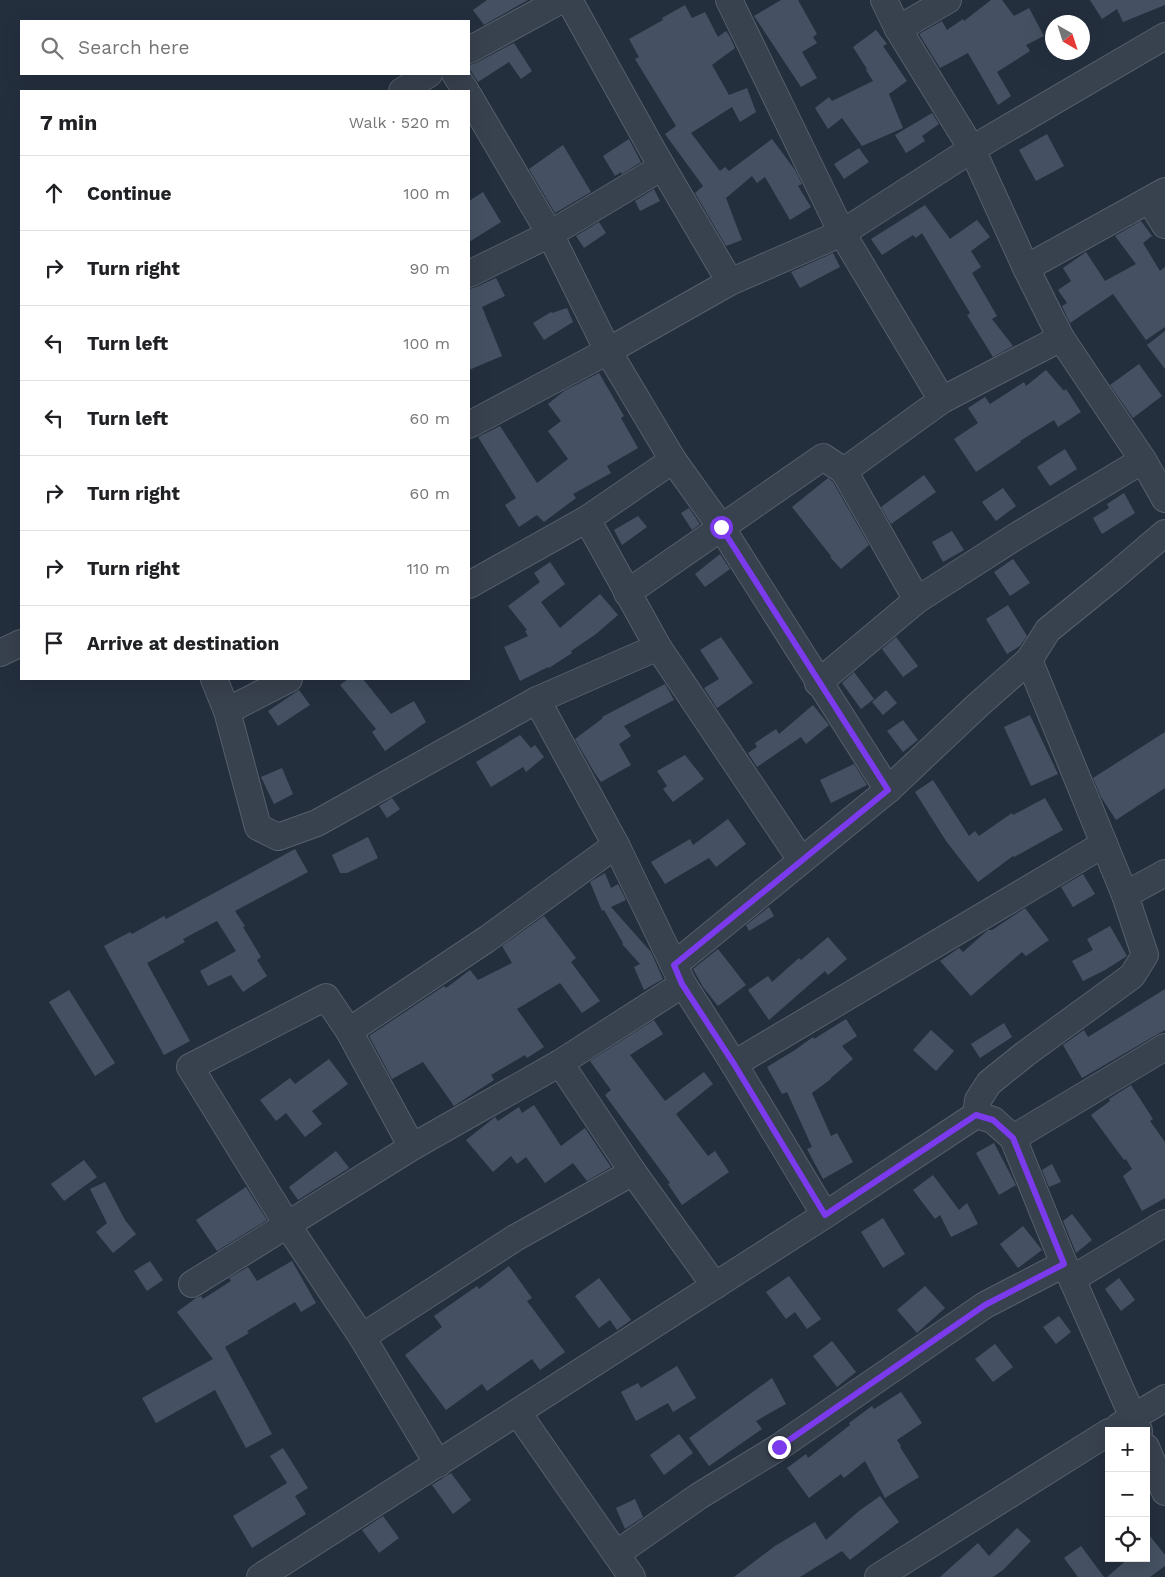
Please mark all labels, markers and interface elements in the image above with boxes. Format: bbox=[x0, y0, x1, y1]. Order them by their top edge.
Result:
north arrow bbox=[1045, 15, 1090, 60]
search box bbox=[20, 20, 470, 75]
icon: search bbox=[38, 34, 66, 62]
text: Search here bbox=[78, 36, 189, 59]
text: 7 min bbox=[40, 110, 97, 135]
text: Walk · 520 m bbox=[349, 113, 450, 132]
icon: ahead bbox=[40, 179, 68, 207]
text: Continue bbox=[87, 182, 171, 205]
text: 100 m bbox=[403, 184, 450, 203]
icon: right bbox=[40, 254, 68, 282]
text: Turn right bbox=[87, 257, 180, 280]
text: 90 m bbox=[409, 259, 450, 278]
icon: left bbox=[40, 329, 68, 357]
text: Turn left bbox=[87, 332, 168, 355]
text: 100 m bbox=[403, 334, 450, 353]
icon: left bbox=[40, 404, 68, 432]
text: Turn left bbox=[87, 407, 168, 430]
text: 60 m bbox=[410, 409, 450, 428]
icon: right bbox=[40, 479, 68, 507]
text: Turn right bbox=[87, 482, 180, 505]
text: 60 m bbox=[410, 484, 450, 503]
route start bbox=[710, 516, 733, 539]
icon: right bbox=[40, 554, 68, 582]
text: Turn right bbox=[87, 557, 180, 580]
text: 110 m bbox=[407, 559, 450, 578]
icon: arrive bbox=[40, 629, 68, 657]
text: Arrive at destination bbox=[87, 632, 279, 655]
map controls bbox=[1105, 1427, 1150, 1562]
button: + bbox=[1105, 1427, 1150, 1472]
route end bbox=[768, 1436, 791, 1459]
button: − bbox=[1105, 1472, 1150, 1517]
button: locate bbox=[1105, 1517, 1150, 1562]

